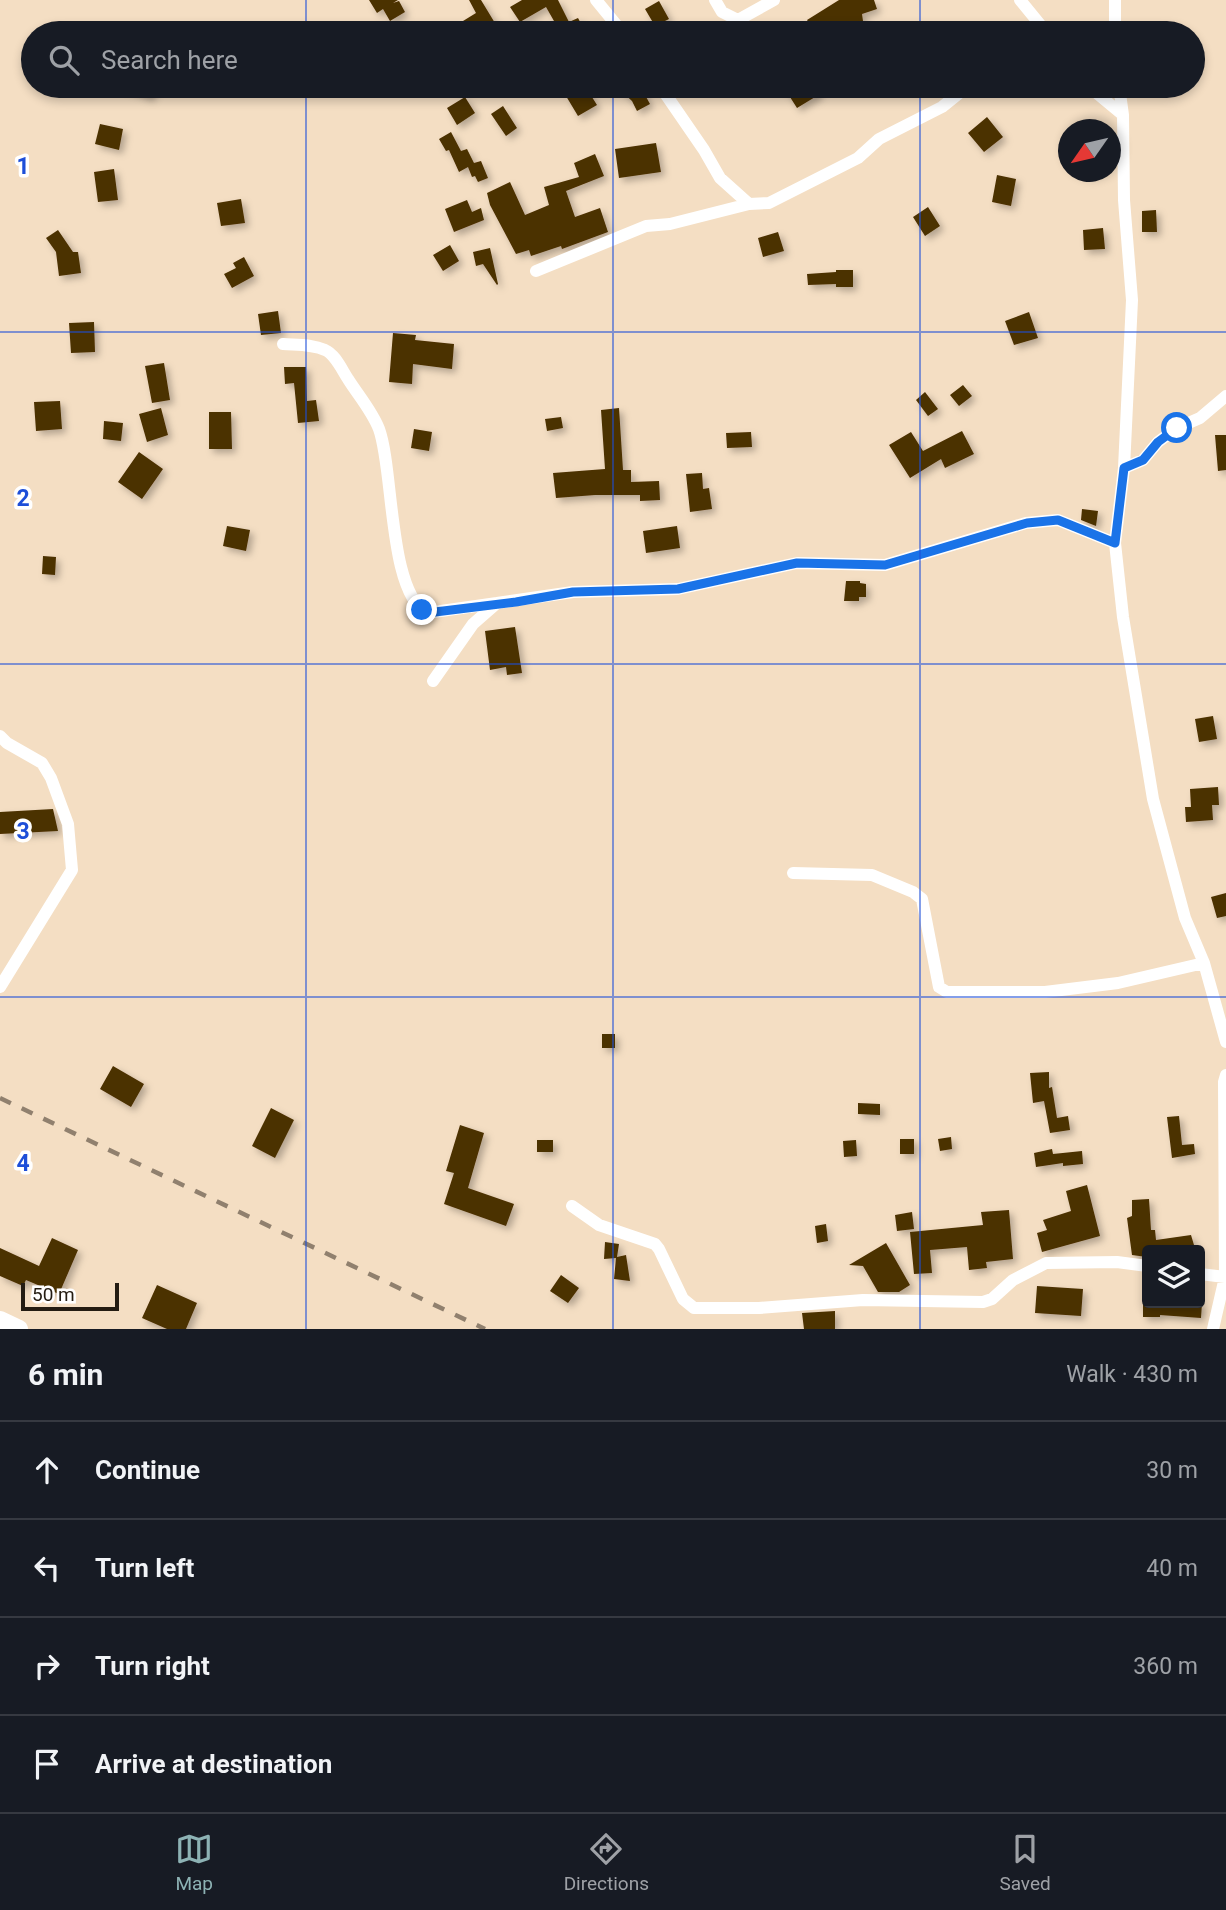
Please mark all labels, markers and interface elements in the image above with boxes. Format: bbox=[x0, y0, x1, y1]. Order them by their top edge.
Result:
search box bbox=[21, 21, 1205, 98]
icon: search bbox=[45, 41, 83, 79]
text: Search here bbox=[101, 45, 238, 75]
north arrow bbox=[1058, 119, 1121, 182]
text: 1 bbox=[16, 153, 30, 180]
route start bbox=[1161, 412, 1192, 443]
text: 2 bbox=[16, 485, 30, 512]
route end bbox=[406, 594, 437, 625]
text: 3 bbox=[16, 818, 30, 845]
text: 4 bbox=[16, 1150, 30, 1177]
map controls bbox=[1142, 1245, 1205, 1308]
button: layers bbox=[1142, 1245, 1205, 1308]
scale bar bbox=[21, 1280, 119, 1312]
text: 50 m bbox=[32, 1283, 75, 1306]
text: 6 min bbox=[28, 1357, 103, 1392]
text: Walk · 430 m bbox=[1066, 1361, 1198, 1388]
icon: ahead bbox=[28, 1451, 66, 1489]
text: Continue bbox=[95, 1455, 200, 1485]
text: 30 m bbox=[1146, 1457, 1198, 1484]
icon: left bbox=[28, 1549, 66, 1587]
text: Turn left bbox=[95, 1553, 194, 1583]
text: 40 m bbox=[1146, 1555, 1198, 1582]
icon: right bbox=[28, 1647, 66, 1685]
text: Turn right bbox=[95, 1651, 210, 1681]
text: 360 m bbox=[1133, 1653, 1198, 1680]
icon: arrive bbox=[28, 1745, 66, 1783]
text: Arrive at destination bbox=[95, 1749, 332, 1779]
tab: Map bbox=[175, 1830, 213, 1895]
tab: Directions bbox=[564, 1830, 649, 1895]
tab: Saved bbox=[999, 1830, 1051, 1895]

